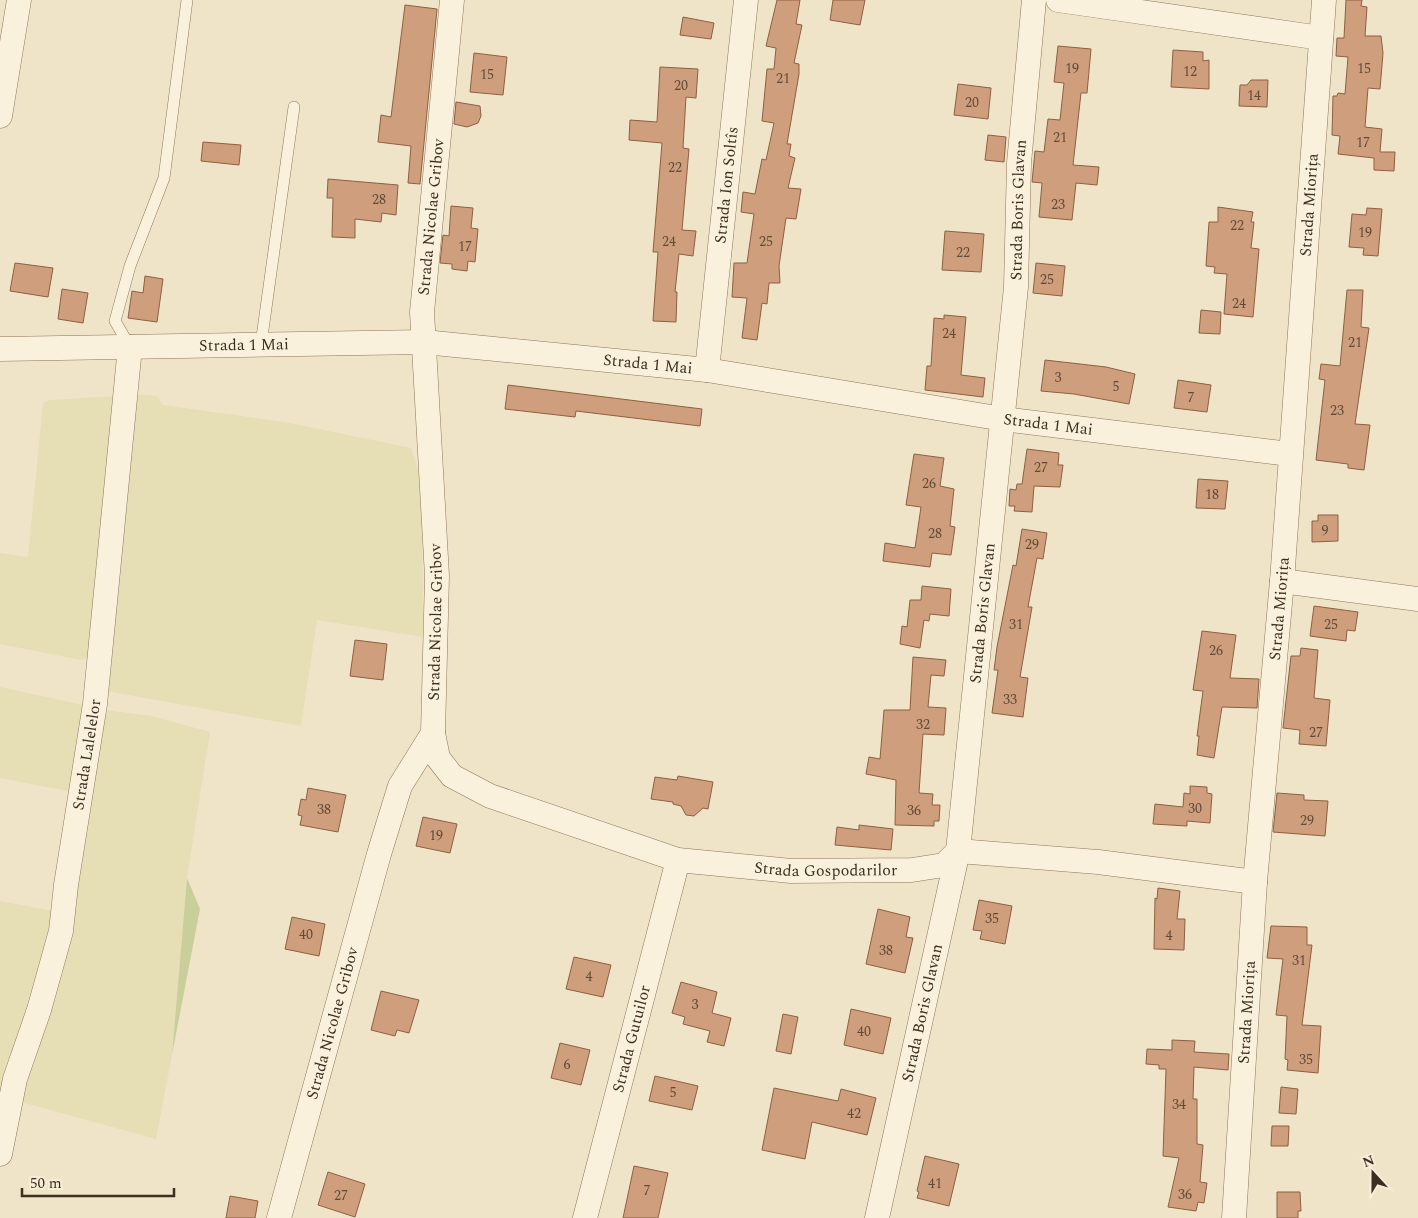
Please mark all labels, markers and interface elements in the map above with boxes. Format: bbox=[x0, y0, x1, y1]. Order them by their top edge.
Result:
house number: 19 bbox=[1065, 58, 1079, 79]
house number: 15 bbox=[1357, 58, 1371, 79]
house number: 12 bbox=[1183, 61, 1197, 82]
house number: 15 bbox=[480, 64, 494, 85]
house number: 21 bbox=[776, 68, 790, 89]
house number: 20 bbox=[674, 75, 688, 96]
house number: 14 bbox=[1247, 85, 1261, 106]
house number: 20 bbox=[965, 92, 979, 113]
street label: Strada Ion Soltîs bbox=[708, 125, 745, 245]
house number: 21 bbox=[1053, 127, 1067, 148]
house number: 17 bbox=[1356, 132, 1370, 153]
street label: Strada Nicolae Gribov bbox=[412, 136, 451, 296]
street label: Strada Boris Glavan bbox=[1004, 138, 1033, 281]
street label: Strada Miorița bbox=[1293, 152, 1325, 257]
house number: 22 bbox=[668, 157, 682, 178]
house number: 28 bbox=[372, 189, 386, 210]
house number: 23 bbox=[1051, 194, 1065, 215]
house number: 22 bbox=[1230, 215, 1244, 236]
house number: 19 bbox=[1358, 222, 1372, 243]
house number: 24 bbox=[662, 231, 676, 252]
house number: 25 bbox=[759, 231, 773, 252]
house number: 17 bbox=[458, 236, 472, 257]
house number: 22 bbox=[956, 242, 970, 263]
house number: 25 bbox=[1040, 269, 1054, 290]
house number: 24 bbox=[1232, 293, 1246, 314]
house number: 24 bbox=[942, 323, 956, 344]
street label: Strada 1 Mai bbox=[199, 332, 289, 358]
house number: 21 bbox=[1348, 332, 1362, 353]
street label: Strada 1 Mai bbox=[602, 348, 694, 381]
house number: 3 bbox=[1055, 367, 1062, 388]
house number: 5 bbox=[1113, 376, 1120, 397]
house number: 7 bbox=[1188, 387, 1195, 408]
house number: 23 bbox=[1330, 400, 1344, 421]
street label: Strada 1 Mai bbox=[1002, 407, 1094, 442]
house number: 27 bbox=[1034, 457, 1048, 478]
house number: 26 bbox=[922, 473, 936, 494]
house number: 18 bbox=[1205, 484, 1219, 505]
house number: 9 bbox=[1322, 520, 1329, 541]
house number: 28 bbox=[928, 523, 942, 544]
house number: 29 bbox=[1025, 534, 1039, 555]
street label: Strada Nicolae Gribov bbox=[422, 542, 449, 701]
street label: Strada Boris Glavan bbox=[963, 542, 1002, 684]
street label: Strada Miorița bbox=[1263, 556, 1296, 661]
house number: 31 bbox=[1009, 614, 1023, 635]
house number: 25 bbox=[1324, 614, 1338, 635]
house number: 26 bbox=[1209, 640, 1223, 661]
house number: 33 bbox=[1003, 689, 1017, 710]
street label: Strada Lalelelor bbox=[66, 698, 107, 812]
house number: 32 bbox=[916, 714, 930, 735]
house number: 27 bbox=[1309, 722, 1323, 743]
house number: 30 bbox=[1188, 798, 1202, 819]
house number: 38 bbox=[317, 799, 331, 820]
house number: 36 bbox=[907, 800, 921, 821]
house number: 29 bbox=[1300, 810, 1314, 831]
house number: 19 bbox=[429, 825, 443, 846]
street label: Strada Gospodarilor bbox=[753, 855, 897, 883]
house number: 35 bbox=[985, 908, 999, 929]
house number: 40 bbox=[299, 924, 313, 945]
house number: 4 bbox=[1166, 925, 1173, 946]
house number: 38 bbox=[879, 940, 893, 961]
street label: Strada Boris Glavan bbox=[895, 942, 949, 1084]
street label: Strada Nicolae Gribov bbox=[300, 943, 365, 1102]
house number: 31 bbox=[1292, 950, 1306, 971]
street label: Strada Miorița bbox=[1232, 960, 1262, 1065]
house number: 4 bbox=[586, 966, 593, 987]
street label: Strada Gutuilor bbox=[606, 983, 657, 1095]
house number: 3 bbox=[692, 994, 699, 1015]
house number: 40 bbox=[857, 1021, 871, 1042]
house number: 35 bbox=[1299, 1049, 1313, 1070]
house number: 6 bbox=[564, 1054, 571, 1075]
house number: 5 bbox=[670, 1082, 677, 1103]
house number: 34 bbox=[1172, 1094, 1186, 1115]
house number: 42 bbox=[847, 1103, 861, 1124]
north arrow bbox=[1348, 1148, 1398, 1198]
text: N bbox=[1359, 1149, 1378, 1173]
scale bar bbox=[22, 1166, 175, 1198]
text: 50 m bbox=[30, 1172, 62, 1195]
house number: 41 bbox=[928, 1173, 942, 1194]
house number: 7 bbox=[644, 1180, 651, 1201]
house number: 36 bbox=[1178, 1184, 1192, 1205]
house number: 27 bbox=[334, 1185, 348, 1206]

